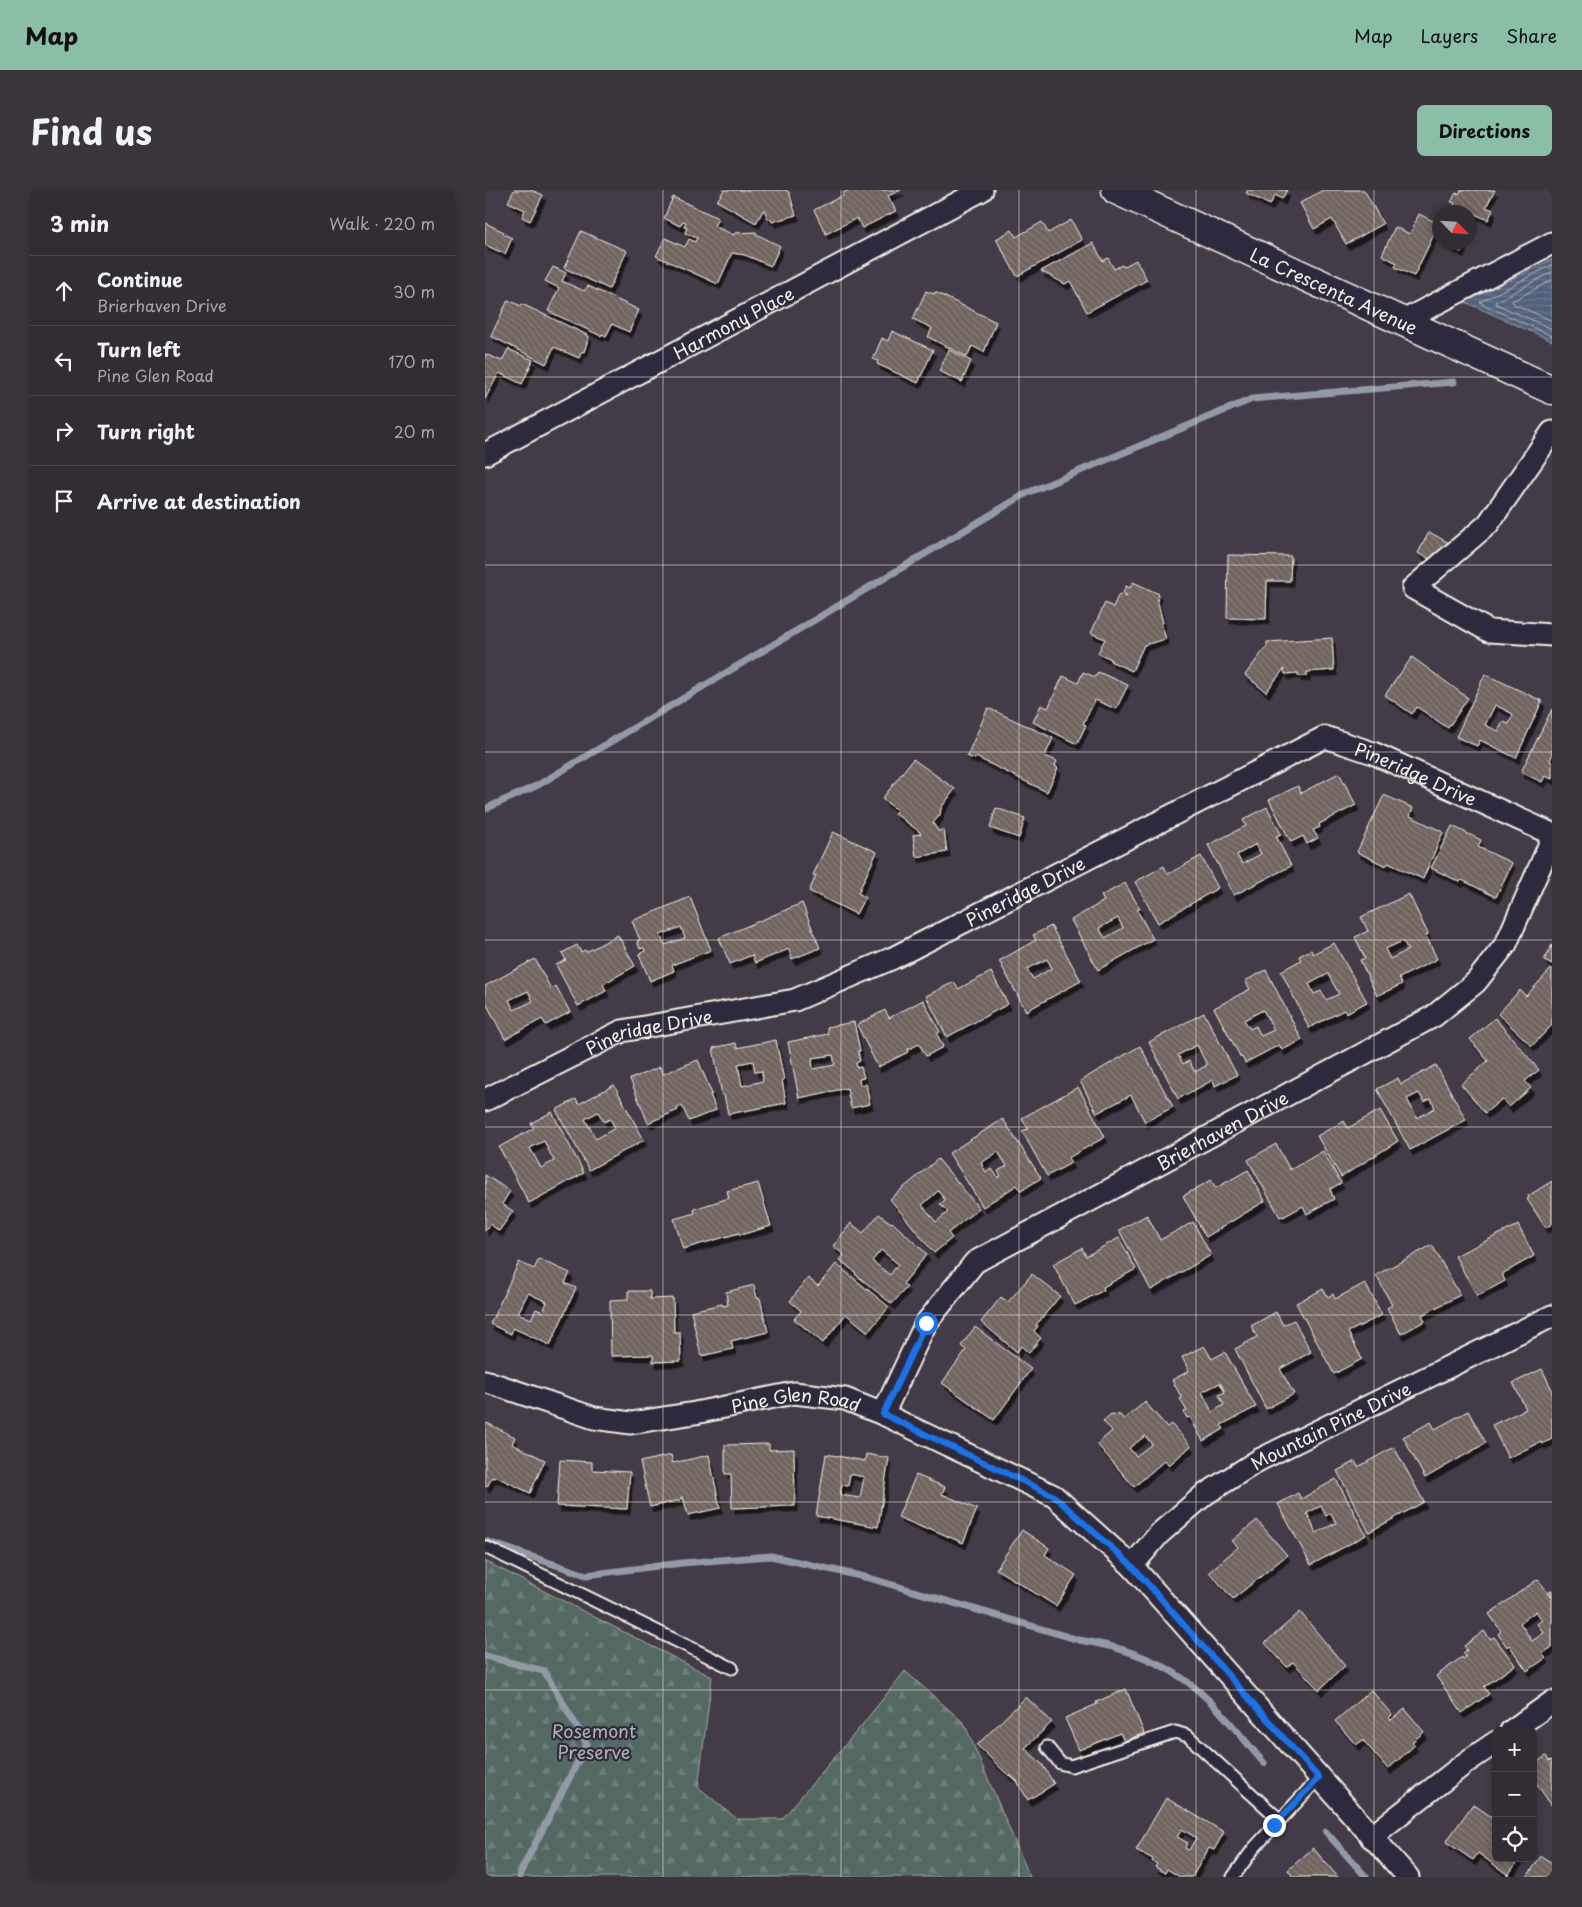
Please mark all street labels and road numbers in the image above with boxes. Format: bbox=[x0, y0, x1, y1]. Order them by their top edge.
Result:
street label: La Crescenta Avenue bbox=[1246, 240, 1423, 340]
street label: Harmony Place bbox=[668, 279, 798, 365]
street label: Pineridge Drive bbox=[1352, 734, 1481, 812]
street label: Pineridge Drive bbox=[961, 849, 1089, 932]
street label: Pineridge Drive bbox=[580, 1002, 714, 1061]
street label: Brierhaven Drive bbox=[1151, 1083, 1293, 1176]
street label: Mountain Pine Drive bbox=[1245, 1374, 1415, 1476]
street label: Pine Glen Road bbox=[729, 1379, 865, 1419]

